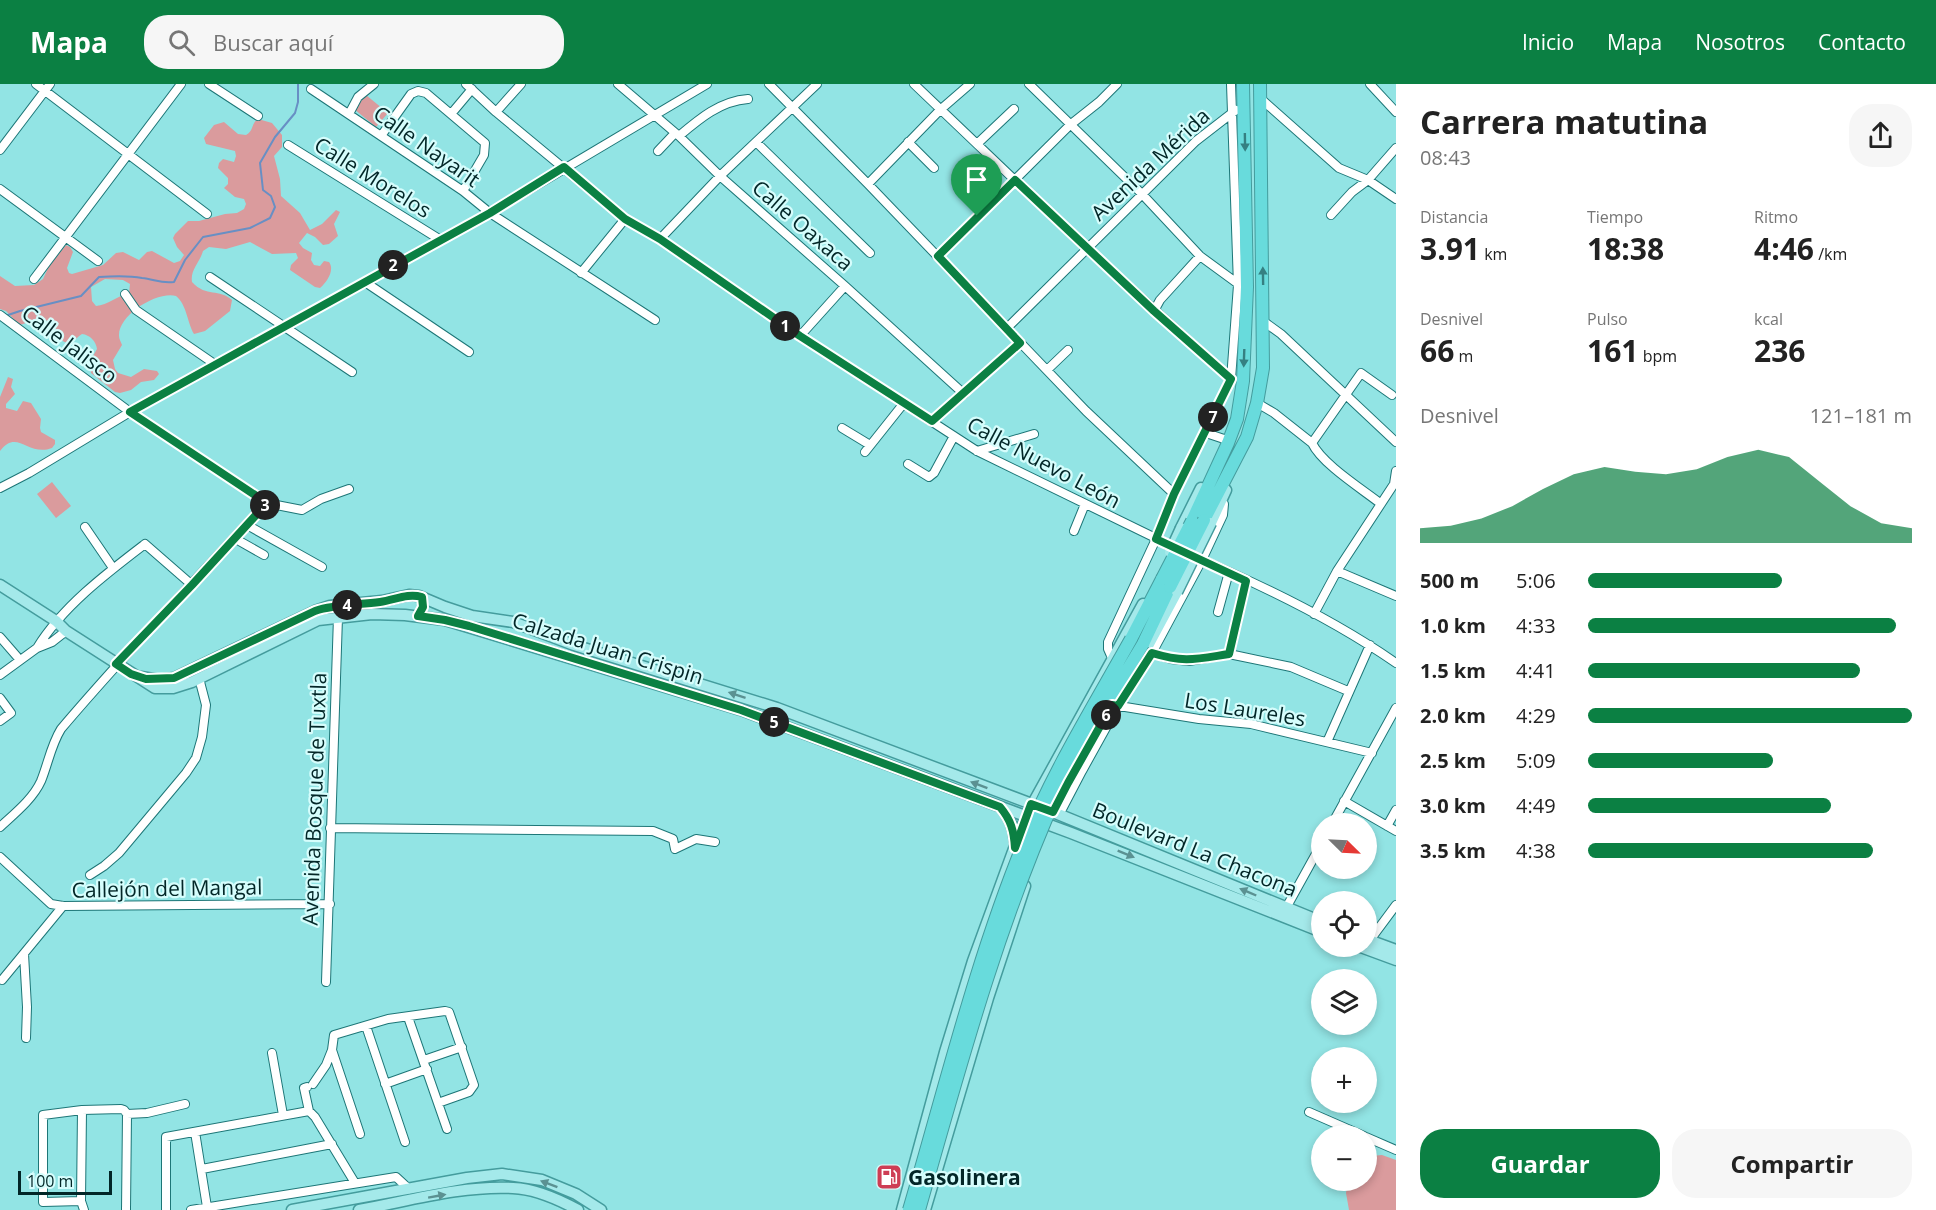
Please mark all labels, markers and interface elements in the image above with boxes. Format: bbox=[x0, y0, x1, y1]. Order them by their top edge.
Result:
search box bbox=[144, 15, 564, 69]
text: Mapa bbox=[30, 23, 108, 61]
icon: search bbox=[165, 26, 198, 59]
text: Buscar aquí bbox=[213, 27, 333, 57]
text: Inicio bbox=[1522, 28, 1574, 56]
text: Mapa bbox=[1607, 28, 1662, 56]
text: Nosotros bbox=[1695, 28, 1785, 56]
text: Contacto bbox=[1818, 28, 1906, 56]
street label: Calle Nayarit bbox=[368, 99, 486, 193]
text: Carrera matutina bbox=[1420, 99, 1708, 144]
street label: Avenida Mérida bbox=[1085, 102, 1215, 226]
button: share bbox=[1849, 104, 1912, 167]
street label: Calle Morelos bbox=[309, 130, 437, 224]
one-way arrow bbox=[1240, 133, 1250, 152]
text: 08:43 bbox=[1420, 144, 1471, 171]
pin bbox=[951, 154, 1002, 216]
icon: arrive bbox=[960, 163, 993, 196]
street label: Calle Oaxaca bbox=[747, 173, 859, 277]
text: Distancia bbox=[1420, 206, 1488, 228]
text: Tiempo bbox=[1587, 206, 1643, 228]
text: Ritmo bbox=[1754, 206, 1798, 228]
text: 3.91 bbox=[1420, 228, 1480, 269]
text: 18:38 bbox=[1587, 228, 1664, 269]
text: 4:46 bbox=[1754, 228, 1814, 269]
text: km bbox=[1480, 243, 1507, 265]
text: /km bbox=[1814, 243, 1847, 265]
pin: 2 bbox=[378, 250, 408, 280]
text: 2 bbox=[388, 254, 398, 276]
one-way arrow bbox=[1258, 266, 1268, 285]
street label: Calle Jalisco bbox=[16, 299, 124, 389]
text: Desnivel bbox=[1420, 308, 1483, 330]
text: Pulso bbox=[1587, 308, 1628, 330]
text: kcal bbox=[1754, 308, 1783, 330]
pin: 1 bbox=[770, 311, 800, 341]
text: 1 bbox=[780, 315, 790, 337]
text: 66 bbox=[1420, 330, 1454, 371]
text: 161 bbox=[1587, 330, 1638, 371]
text: 236 bbox=[1754, 330, 1805, 371]
text: m bbox=[1454, 345, 1473, 367]
text: bpm bbox=[1638, 345, 1677, 367]
one-way arrow bbox=[1240, 349, 1249, 368]
pin: 7 bbox=[1198, 402, 1228, 432]
text: Desnivel bbox=[1420, 402, 1499, 429]
text: 121–181 m bbox=[1810, 402, 1912, 429]
text: 7 bbox=[1208, 406, 1218, 428]
street label: Calle Nuevo León bbox=[962, 410, 1126, 514]
pin: 3 bbox=[250, 490, 280, 520]
text: 3 bbox=[260, 494, 270, 516]
text: 500 m bbox=[1420, 567, 1479, 594]
text: 5:06 bbox=[1516, 567, 1556, 594]
pin: 4 bbox=[332, 590, 362, 620]
text: 4 bbox=[342, 594, 352, 616]
street label: Calzada Juan Crispin bbox=[509, 606, 707, 690]
text: 1.0 km bbox=[1420, 612, 1486, 639]
text: 4:33 bbox=[1516, 612, 1556, 639]
text: 1.5 km bbox=[1420, 657, 1486, 684]
text: 4:41 bbox=[1516, 657, 1556, 684]
street label: Avenida Bosque de Tuxtla bbox=[296, 672, 332, 926]
street label: Los Laureles bbox=[1183, 686, 1307, 732]
one-way arrow bbox=[728, 690, 746, 700]
pin: 6 bbox=[1091, 700, 1121, 730]
text: 2.0 km bbox=[1420, 702, 1486, 729]
text: 4:29 bbox=[1516, 702, 1556, 729]
text: 6 bbox=[1101, 704, 1111, 726]
pin: 5 bbox=[759, 707, 789, 737]
text: 5 bbox=[769, 711, 779, 733]
text: 2.5 km bbox=[1420, 747, 1486, 774]
text: 5:09 bbox=[1516, 747, 1556, 774]
one-way arrow bbox=[970, 780, 988, 789]
text: 3.0 km bbox=[1420, 792, 1486, 819]
text: 4:49 bbox=[1516, 792, 1556, 819]
street label: Boulevard La Chacona bbox=[1089, 795, 1301, 903]
north arrow bbox=[1311, 813, 1377, 879]
map controls bbox=[1311, 813, 1377, 1191]
text: 3.5 km bbox=[1420, 837, 1486, 864]
text: 4:38 bbox=[1516, 837, 1556, 864]
one-way arrow bbox=[1117, 850, 1135, 860]
street label: Callejón del Mangal bbox=[71, 872, 263, 904]
one-way arrow bbox=[1238, 887, 1256, 897]
button: locate bbox=[1311, 891, 1377, 957]
button: layers bbox=[1311, 969, 1377, 1035]
button: + bbox=[1311, 1047, 1377, 1113]
button: − bbox=[1311, 1125, 1377, 1191]
button: Guardar bbox=[1420, 1129, 1660, 1198]
button: Compartir bbox=[1672, 1129, 1912, 1198]
fuel station icon: Gasolinera bbox=[874, 1162, 904, 1192]
place label: Gasolinera bbox=[908, 1163, 1021, 1191]
scale bar bbox=[18, 1168, 112, 1196]
text: 100 m bbox=[27, 1170, 73, 1192]
one-way arrow bbox=[540, 1178, 558, 1188]
one-way arrow bbox=[428, 1191, 447, 1200]

